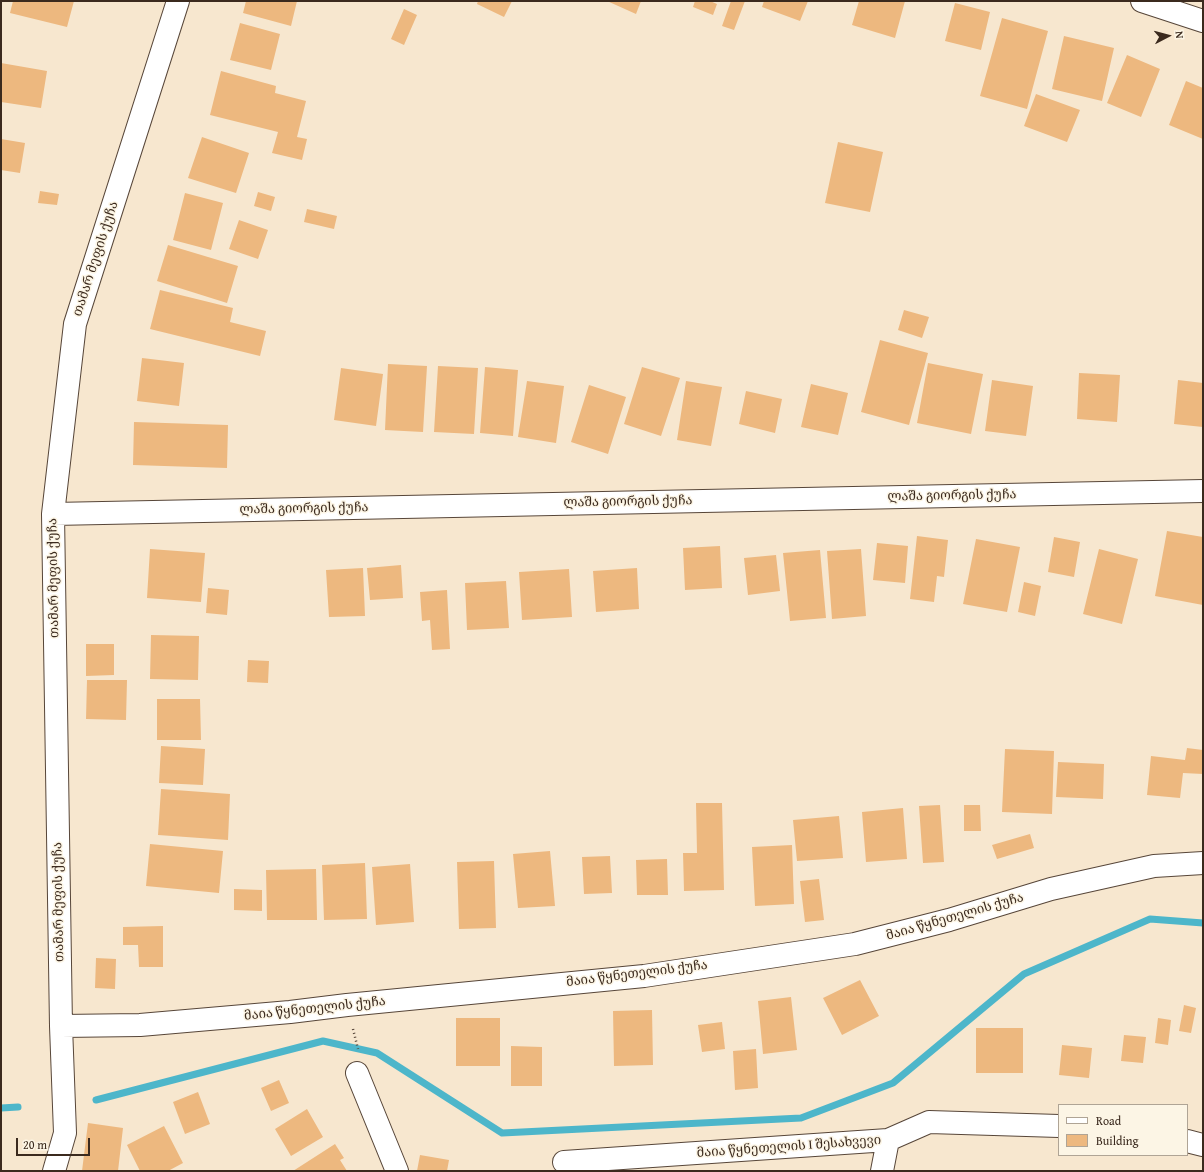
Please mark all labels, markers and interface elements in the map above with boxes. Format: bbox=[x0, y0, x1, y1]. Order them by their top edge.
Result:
north arrow bbox=[1148, 16, 1188, 56]
text: N bbox=[1172, 30, 1188, 39]
street label: თამარ მეფის ქუჩა bbox=[70, 200, 122, 318]
street label: ლაშა გიორგის ქუჩა bbox=[887, 487, 1017, 505]
street label: ლაშა გიორგის ქუჩა bbox=[563, 493, 693, 511]
street label: ლაშა გიორგის ქუჩა bbox=[239, 500, 369, 518]
street label: თამარ მეფის ქუჩა bbox=[45, 518, 63, 638]
street label: თამარ მეფის ქუჩა bbox=[50, 842, 68, 962]
street label: მაია წყნეთელის ქუჩა bbox=[884, 890, 1026, 944]
street label: მაია წყნეთელის ქუჩა bbox=[565, 958, 709, 990]
street label: მაია წყნეთელის ქუჩა bbox=[243, 994, 387, 1024]
legend bbox=[1058, 1104, 1188, 1156]
text: Road bbox=[1096, 1112, 1121, 1129]
scale bar bbox=[18, 1130, 92, 1156]
text: Building bbox=[1096, 1132, 1139, 1149]
street label: მაია წყნეთელის I შესახვევი bbox=[696, 1133, 882, 1161]
text: 20 m bbox=[23, 1136, 47, 1153]

